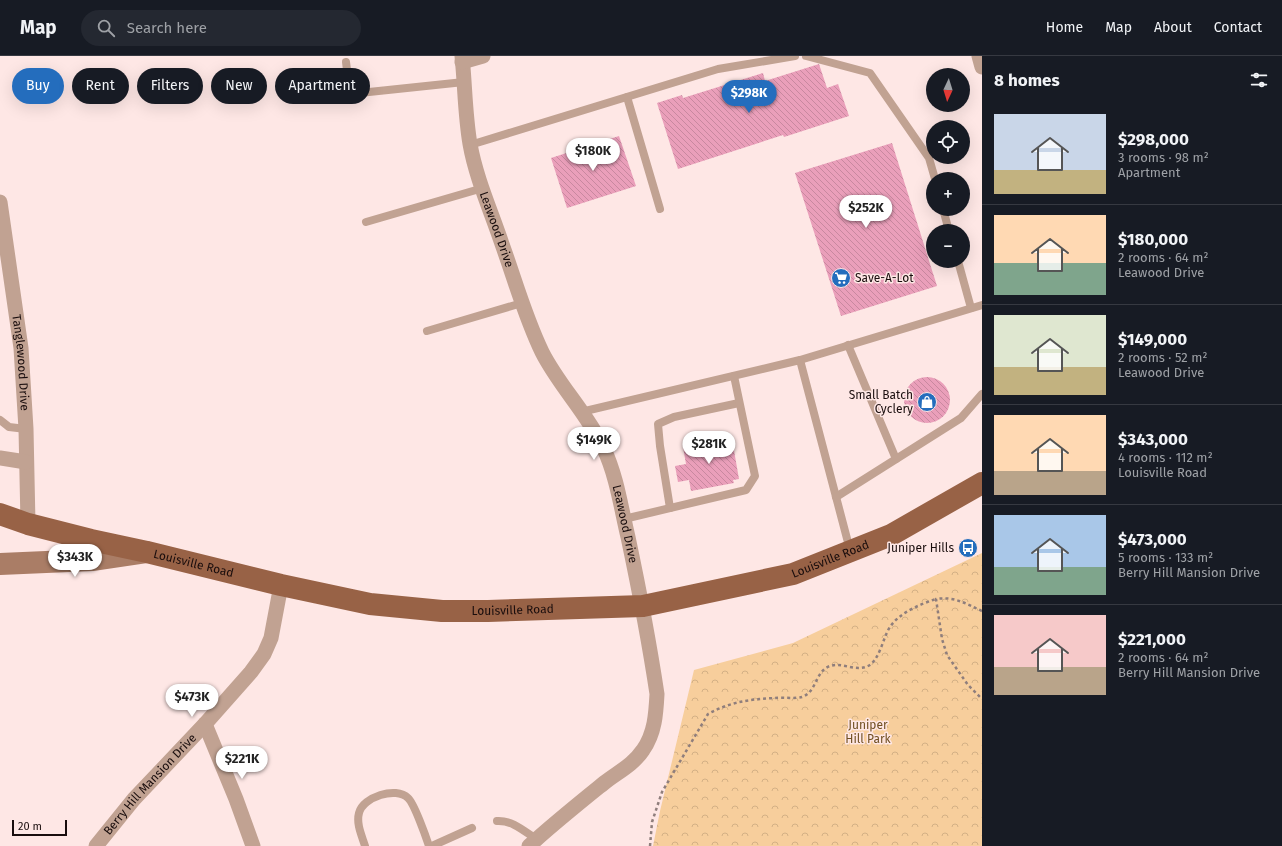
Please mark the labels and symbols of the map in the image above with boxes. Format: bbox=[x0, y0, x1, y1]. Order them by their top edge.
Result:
north arrow bbox=[926, 68, 970, 112]
pin: $298K bbox=[721, 80, 777, 114]
pin: $180K bbox=[565, 138, 621, 172]
street label: Leawood Drive bbox=[477, 190, 517, 269]
pin: $252K bbox=[838, 195, 894, 229]
supermarket icon: Save-A-Lot bbox=[830, 267, 852, 289]
place label: Save-A-Lot bbox=[855, 271, 914, 285]
street label: Tanglewood Drive bbox=[9, 314, 32, 411]
place label: Small Batch Cyclery bbox=[849, 388, 913, 416]
shop icon: Small Batch Cyclery bbox=[916, 391, 938, 413]
pin: $149K bbox=[566, 427, 622, 461]
pin: $281K bbox=[681, 431, 737, 465]
street label: Leawood Drive bbox=[610, 483, 640, 564]
street label: Louisville Road bbox=[790, 537, 871, 581]
bus stop icon: Juniper Hills bbox=[957, 537, 979, 559]
place label: Juniper Hills bbox=[887, 541, 954, 555]
pin: $343K bbox=[47, 544, 103, 578]
street label: Louisville Road bbox=[152, 547, 235, 580]
street label: Louisville Road bbox=[472, 602, 554, 618]
pin: $473K bbox=[164, 684, 220, 718]
park label: Juniper Hill Park bbox=[845, 718, 892, 746]
street label: Berry Hill Mansion Drive bbox=[101, 731, 199, 838]
pin: $221K bbox=[214, 746, 270, 780]
scale bar bbox=[12, 818, 67, 837]

